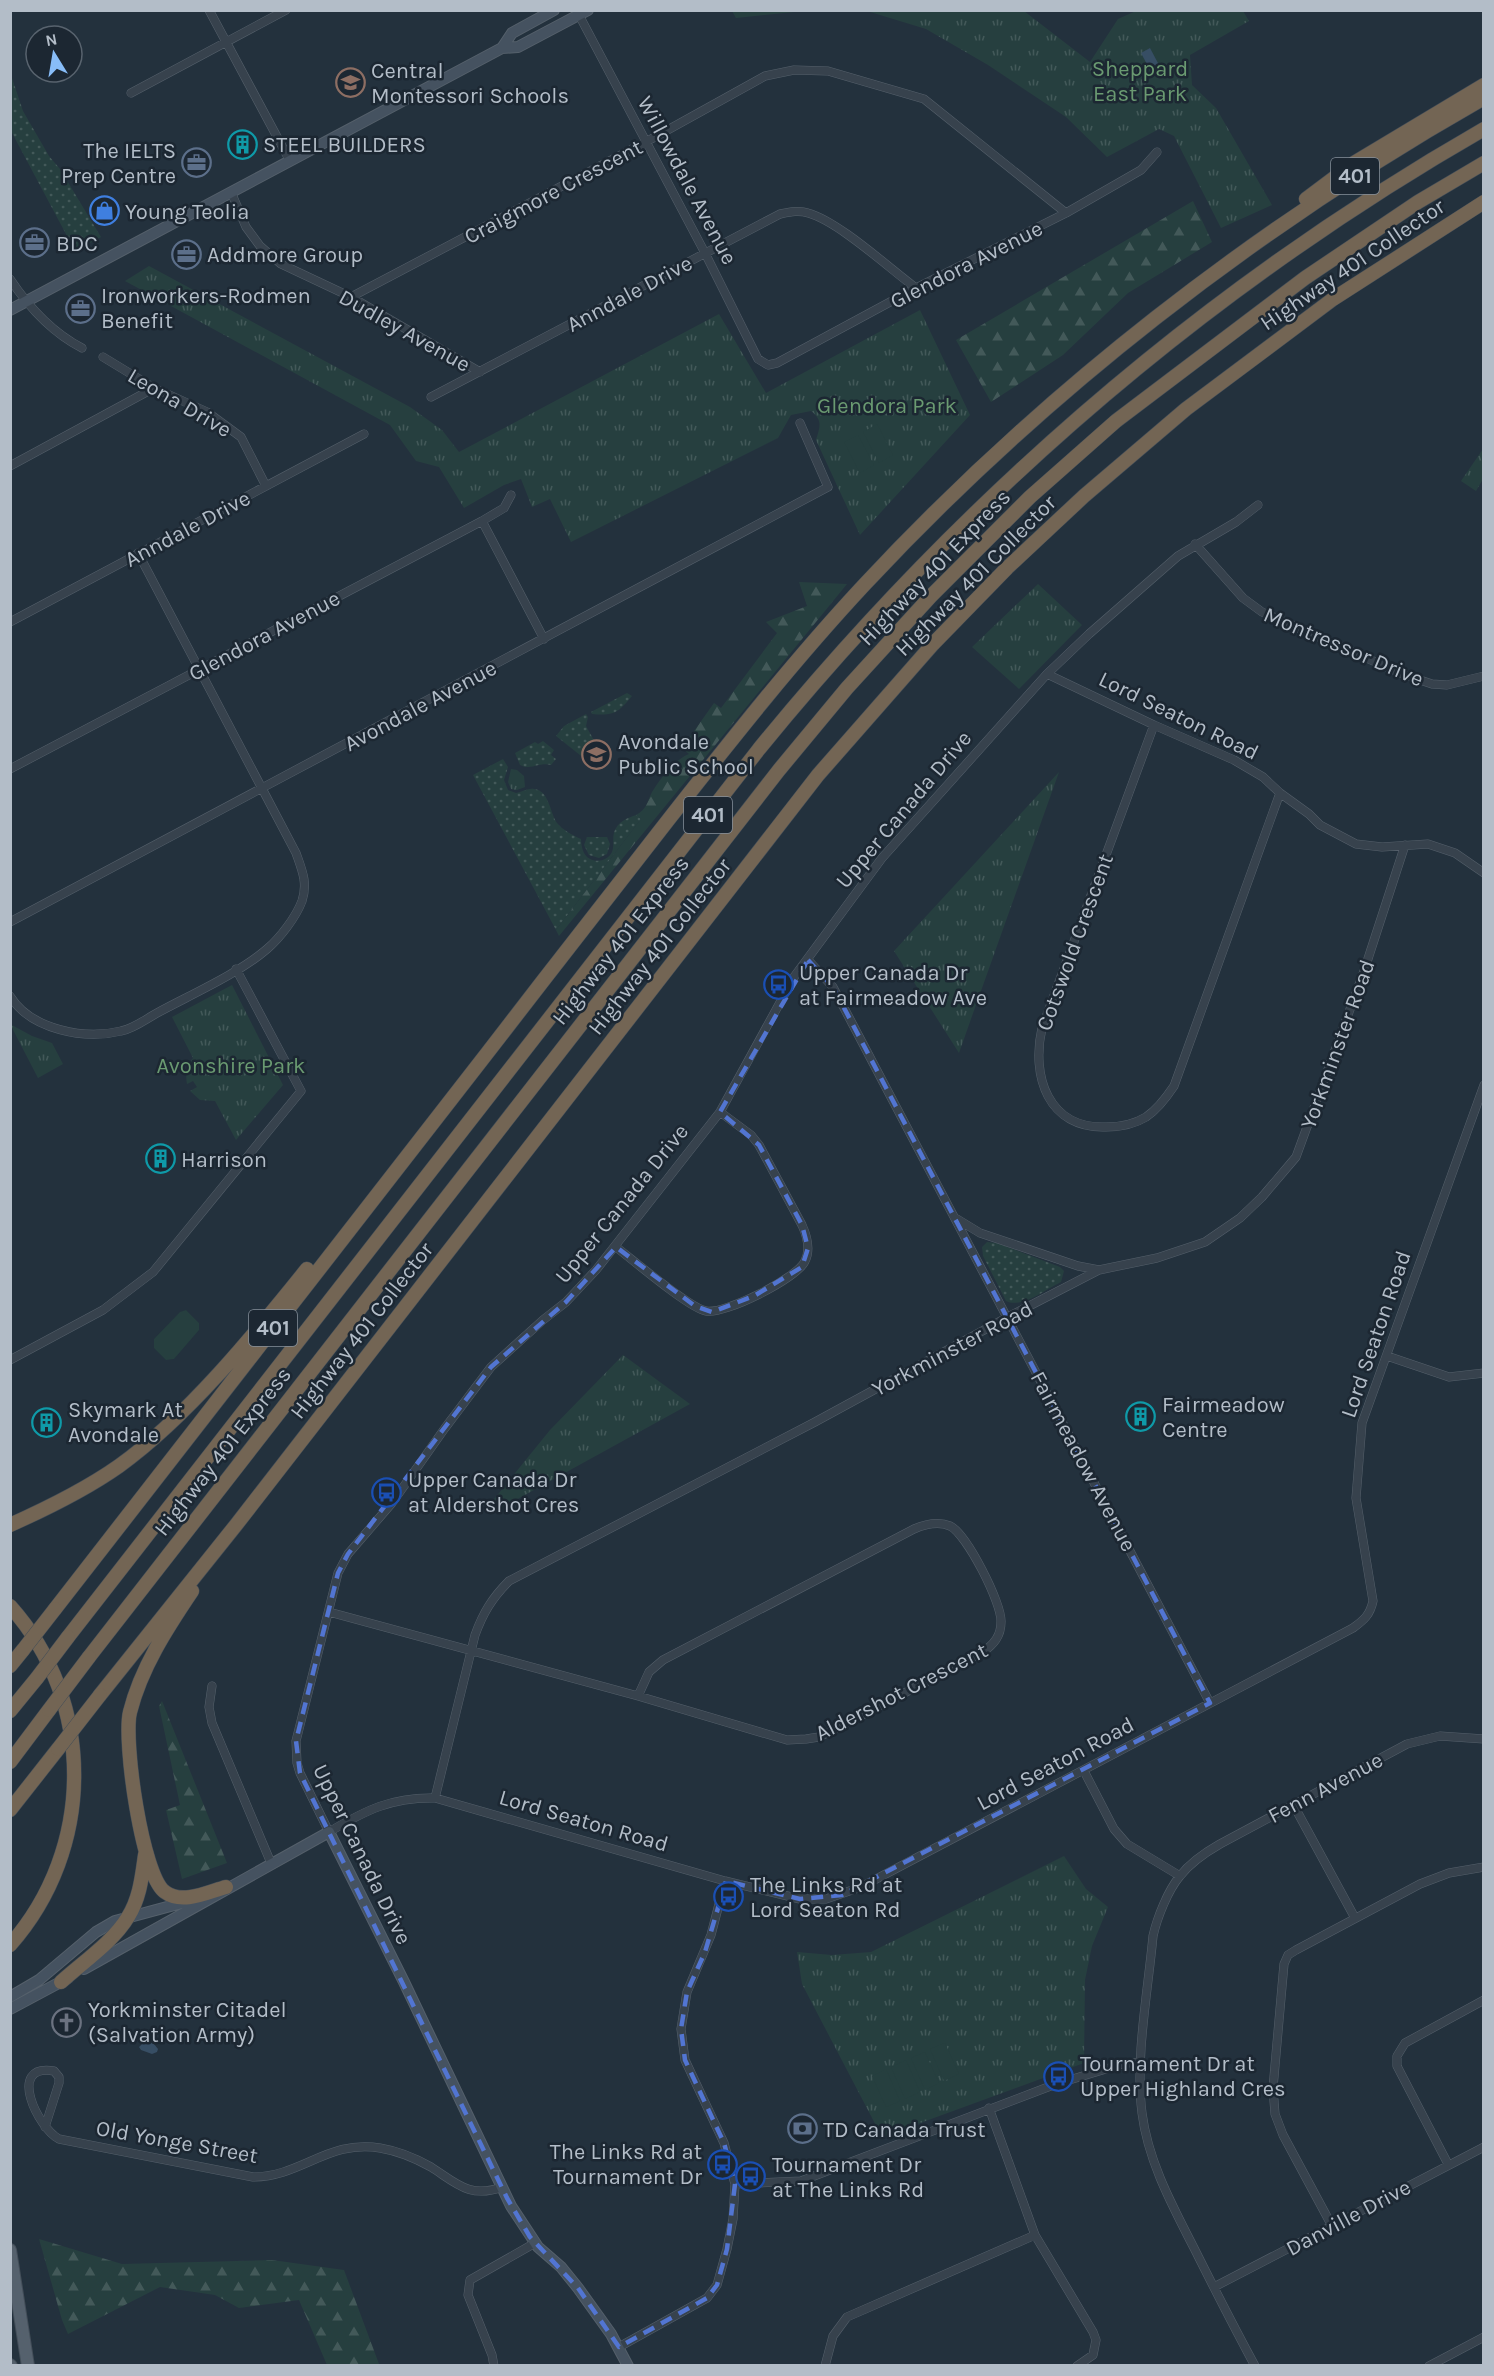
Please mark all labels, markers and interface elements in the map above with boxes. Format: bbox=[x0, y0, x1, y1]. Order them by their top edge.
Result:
north arrow bbox=[24, 24, 84, 84]
text: N bbox=[44, 29, 59, 50]
park label: Sheppard East Park bbox=[1092, 56, 1188, 107]
place label: Central Montessori Schools bbox=[371, 58, 569, 109]
school or university icon: Central Montessori Schools bbox=[334, 67, 366, 99]
street label: Willowdale Avenue bbox=[632, 92, 742, 269]
building icon: STEEL BUILDERS bbox=[226, 128, 258, 160]
place label: STEEL BUILDERS bbox=[263, 132, 426, 158]
street label: Craigmore Crescent bbox=[460, 134, 647, 250]
place label: The IELTS Prep Centre bbox=[61, 138, 176, 189]
office icon: The IELTS Prep Centre bbox=[181, 147, 213, 179]
road number: 401 bbox=[1331, 158, 1379, 194]
street label: Highway 401 Collector bbox=[1255, 193, 1450, 336]
shop icon: Young Teolia bbox=[88, 195, 120, 227]
place label: Young Teolia bbox=[125, 199, 249, 225]
street label: Glendora Avenue bbox=[886, 215, 1047, 315]
office icon: BDC bbox=[19, 227, 51, 259]
place label: BDC bbox=[56, 231, 98, 257]
office icon: Addmore Group bbox=[170, 238, 202, 270]
place label: Addmore Group bbox=[207, 242, 363, 268]
street label: Anndale Drive bbox=[562, 250, 697, 338]
place label: Ironworkers-Rodmen Benefit bbox=[101, 283, 311, 334]
street label: Dudley Avenue bbox=[334, 284, 475, 378]
office icon: Ironworkers-Rodmen Benefit bbox=[64, 292, 96, 324]
street label: Leona Drive bbox=[123, 363, 236, 443]
park label: Glendora Park bbox=[817, 393, 957, 419]
street label: Highway 401 Express bbox=[853, 484, 1016, 651]
street label: Anndale Drive bbox=[120, 485, 255, 573]
street label: Highway 401 Collector bbox=[890, 490, 1062, 662]
street label: Glendora Avenue bbox=[184, 585, 345, 687]
street label: Montressor Drive bbox=[1260, 602, 1427, 692]
street label: Avondale Avenue bbox=[340, 655, 501, 757]
street label: Lord Seaton Road bbox=[1094, 666, 1263, 766]
street label: Upper Canada Drive bbox=[830, 726, 977, 894]
place label: Avondale Public School bbox=[618, 729, 754, 780]
school or university icon: Avondale Public School bbox=[581, 738, 613, 770]
road number: 401 bbox=[684, 797, 732, 833]
street label: Cotswold Crescent bbox=[1031, 850, 1119, 1034]
street label: Highway 401 Express bbox=[547, 851, 695, 1030]
street label: Highway 401 Collector bbox=[583, 853, 737, 1040]
street label: Yorkminster Road bbox=[1295, 956, 1381, 1133]
place label: Upper Canada Dr at Fairmeadow Ave bbox=[799, 960, 987, 1011]
bus stop icon: Upper Canada Dr at Fairmeadow Ave bbox=[762, 969, 794, 1001]
park label: Avonshire Park bbox=[156, 1053, 306, 1079]
street label: Upper Canada Drive bbox=[550, 1119, 694, 1288]
building icon: Harrison bbox=[144, 1143, 176, 1175]
place label: Harrison bbox=[181, 1147, 267, 1173]
street label: Highway 401 Collector bbox=[285, 1237, 439, 1424]
street label: Lord Seaton Road bbox=[1335, 1248, 1417, 1421]
street label: Yorkminster Road bbox=[868, 1296, 1037, 1402]
road number: 401 bbox=[249, 1310, 297, 1346]
street label: Highway 401 Express bbox=[149, 1362, 297, 1541]
street label: Fairmeadow Avenue bbox=[1025, 1367, 1142, 1556]
place label: Fairmeadow Centre bbox=[1162, 1392, 1285, 1443]
place label: Skymark At Avondale bbox=[68, 1397, 183, 1448]
building icon: Fairmeadow Centre bbox=[1125, 1401, 1157, 1433]
building icon: Skymark At Avondale bbox=[31, 1406, 63, 1438]
place label: Upper Canada Dr at Aldershot Cres bbox=[408, 1467, 579, 1518]
bus stop icon: Upper Canada Dr at Aldershot Cres bbox=[371, 1476, 403, 1508]
street label: Aldershot Crescent bbox=[811, 1637, 992, 1747]
street label: Lord Seaton Road bbox=[972, 1711, 1139, 1816]
street label: Fenn Avenue bbox=[1264, 1747, 1387, 1829]
street label: Upper Canada Drive bbox=[307, 1760, 417, 1949]
street label: Lord Seaton Road bbox=[496, 1784, 671, 1858]
place label: The Links Rd at Lord Seaton Rd bbox=[750, 1872, 902, 1923]
bus stop icon: The Links Rd at Lord Seaton Rd bbox=[713, 1881, 745, 1913]
place label: Yorkminster Citadel (Salvation Army) bbox=[88, 1997, 287, 2048]
church icon: Yorkminster Citadel (Salvation Army) bbox=[51, 2006, 83, 2038]
place label: Tournament Dr at Upper Highland Cres bbox=[1080, 2051, 1286, 2102]
bus stop icon: Tournament Dr at Upper Highland Cres bbox=[1043, 2060, 1075, 2092]
bank icon: TD Canada Trust bbox=[786, 2113, 818, 2145]
street label: Old Yonge Street bbox=[94, 2115, 260, 2169]
place label: TD Canada Trust bbox=[823, 2117, 986, 2143]
place label: The Links Rd at Tournament Dr bbox=[550, 2139, 702, 2190]
bus stop icon: The Links Rd at Tournament Dr bbox=[707, 2148, 739, 2180]
place label: Tournament Dr at The Links Rd bbox=[772, 2152, 924, 2203]
bus stop icon: Tournament Dr at The Links Rd bbox=[735, 2161, 767, 2193]
street label: Danville Drive bbox=[1282, 2174, 1415, 2262]

